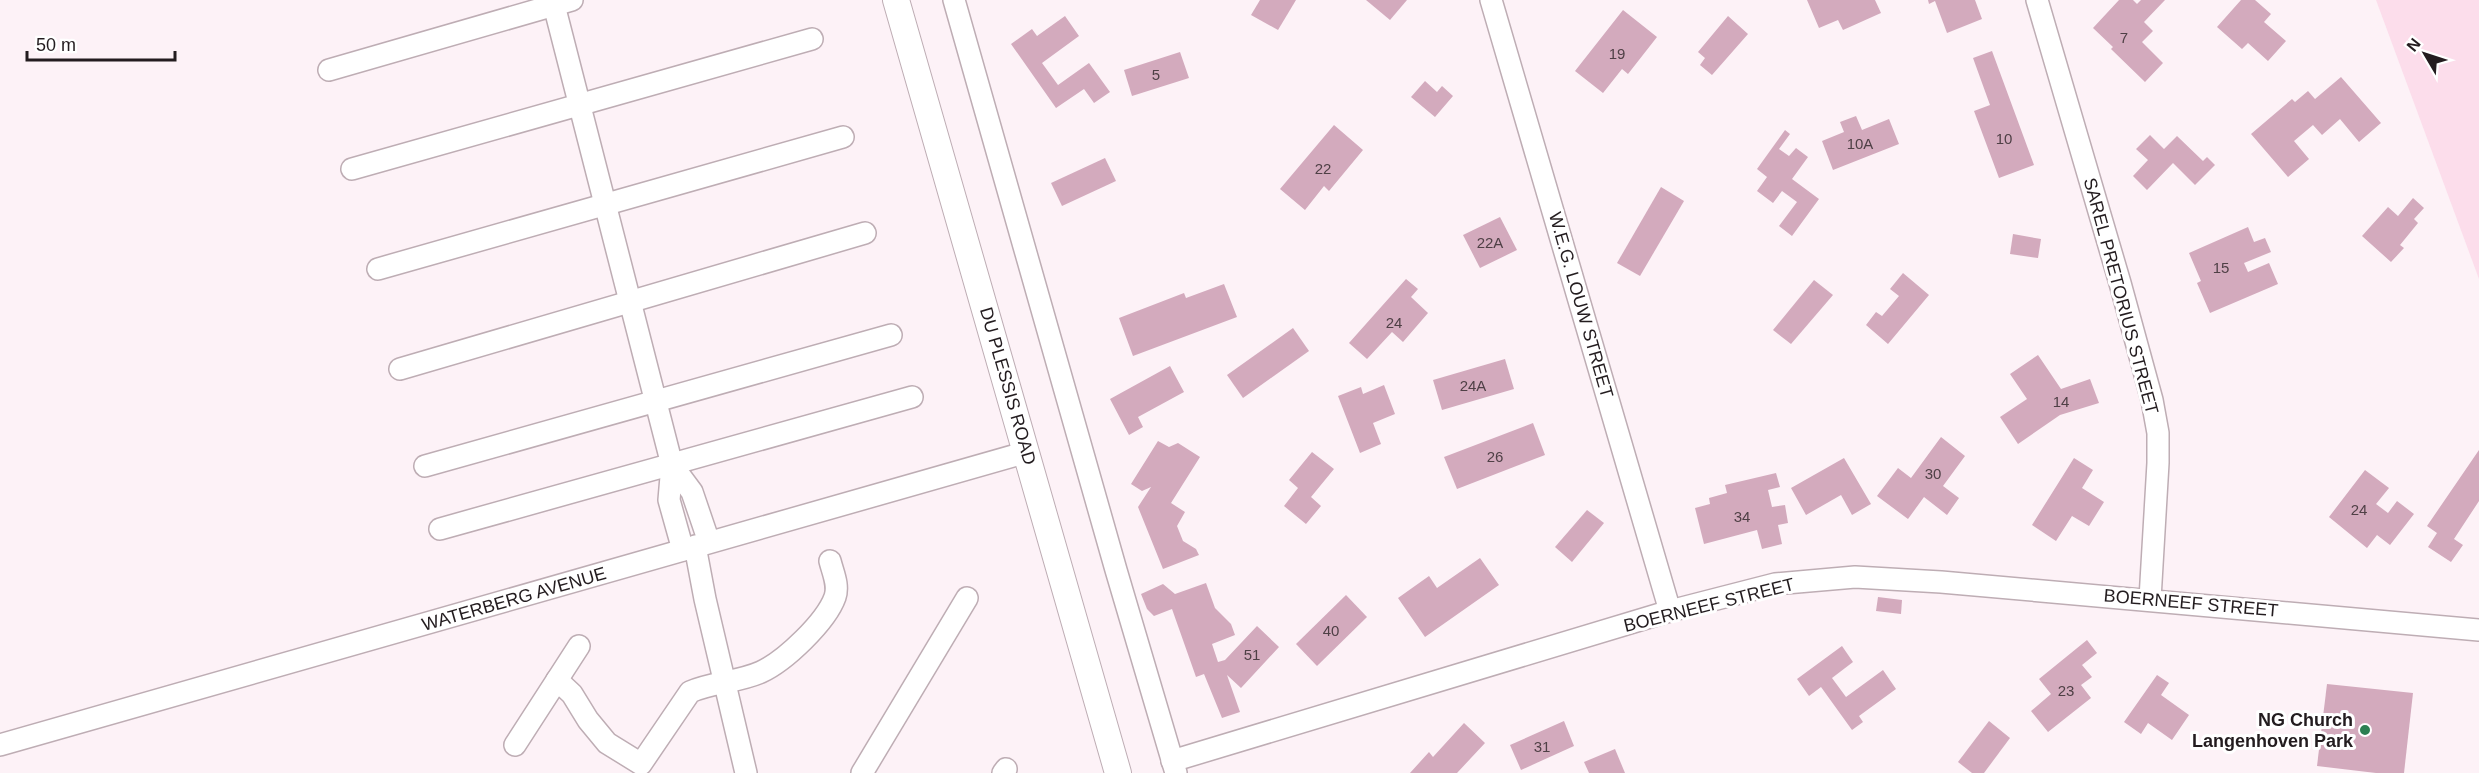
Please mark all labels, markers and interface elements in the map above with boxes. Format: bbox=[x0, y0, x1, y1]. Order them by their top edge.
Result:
scale bar bbox=[27, 24, 176, 62]
north arrow bbox=[2395, 24, 2455, 84]
house number: 7 bbox=[2120, 29, 2128, 46]
text: 50 m bbox=[36, 35, 76, 55]
text: N bbox=[2403, 35, 2424, 55]
house number: 19 bbox=[1609, 45, 1625, 62]
house number: 5 bbox=[1152, 66, 1160, 83]
house number: 10 bbox=[1996, 130, 2012, 147]
house number: 10A bbox=[1847, 135, 1873, 152]
house number: 22 bbox=[1315, 160, 1331, 177]
street label: SAREL PRETORIUS STREET bbox=[2080, 176, 2162, 416]
street label: W.E.G. LOUW STREET bbox=[1545, 210, 1617, 400]
house number: 22A bbox=[1477, 234, 1503, 251]
house number: 15 bbox=[2213, 259, 2229, 276]
street label: DU PLESSIS ROAD bbox=[976, 305, 1040, 467]
house number: 24 bbox=[1386, 314, 1402, 331]
house number: 24A bbox=[1460, 377, 1486, 394]
house number: 14 bbox=[2053, 393, 2069, 410]
house number: 26 bbox=[1487, 448, 1503, 465]
house number: 30 bbox=[1925, 465, 1941, 482]
house number: 24 bbox=[2351, 501, 2367, 518]
house number: 34 bbox=[1734, 508, 1750, 525]
street label: WATERBERG AVENUE bbox=[420, 563, 608, 635]
street label: BOERNEEF STREET bbox=[1622, 574, 1796, 636]
street label: BOERNEEF STREET bbox=[2103, 585, 2279, 621]
house number: 40 bbox=[1323, 622, 1339, 639]
house number: 51 bbox=[1244, 646, 1260, 663]
house number: 23 bbox=[2058, 682, 2074, 699]
place label: NG Church Langenhoven Park bbox=[2192, 710, 2354, 751]
marker: NG Church Langenhoven Park bbox=[2358, 723, 2372, 737]
house number: 31 bbox=[1534, 738, 1550, 755]

